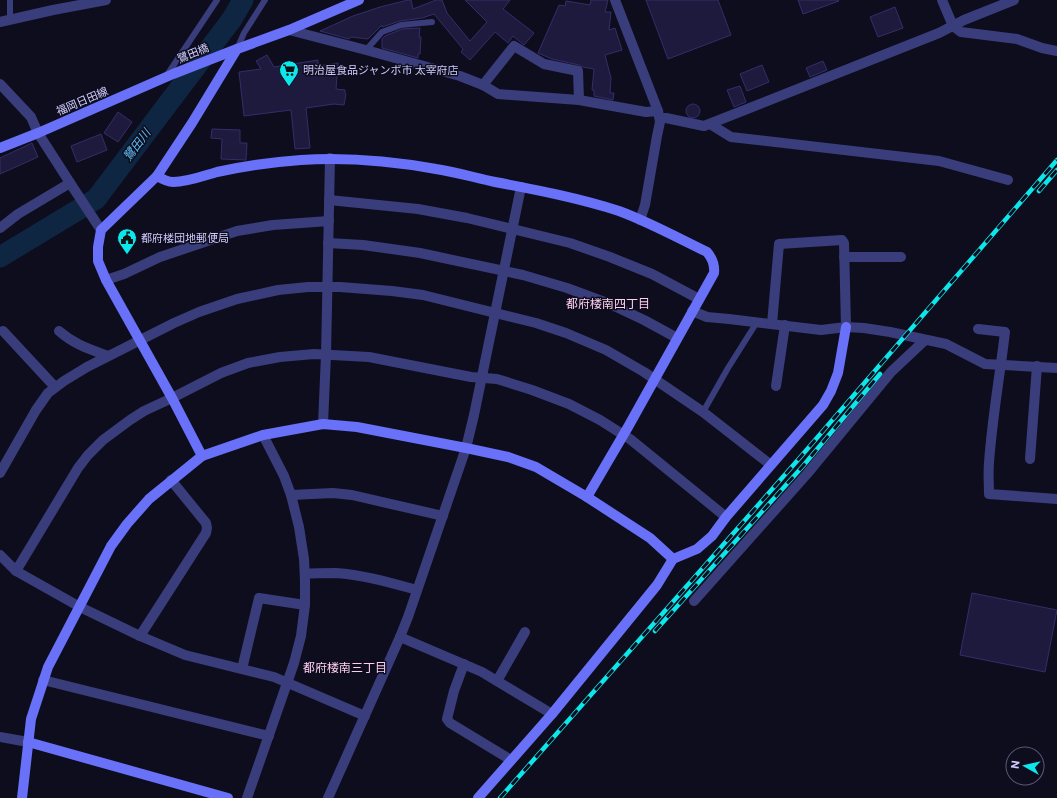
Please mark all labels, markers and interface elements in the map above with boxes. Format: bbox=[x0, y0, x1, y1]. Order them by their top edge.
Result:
street label: 鷺田橋 bbox=[175, 40, 211, 65]
supermarket icon: 明治屋食品ジャンボ市 太宰府店 bbox=[278, 59, 300, 87]
place label: 明治屋食品ジャンボ市 太宰府店 bbox=[303, 63, 459, 76]
street label: 福岡日田線 bbox=[54, 84, 110, 117]
water label: 鷺田川 bbox=[120, 124, 154, 163]
public building icon: 都府楼団地郵便局 bbox=[116, 227, 138, 255]
place label: 都府楼団地郵便局 bbox=[141, 231, 229, 244]
district label: 都府楼南四丁目 bbox=[566, 296, 650, 310]
district label: 都府楼南三丁目 bbox=[303, 660, 387, 674]
north arrow bbox=[1005, 746, 1045, 786]
text: N bbox=[1008, 760, 1022, 770]

